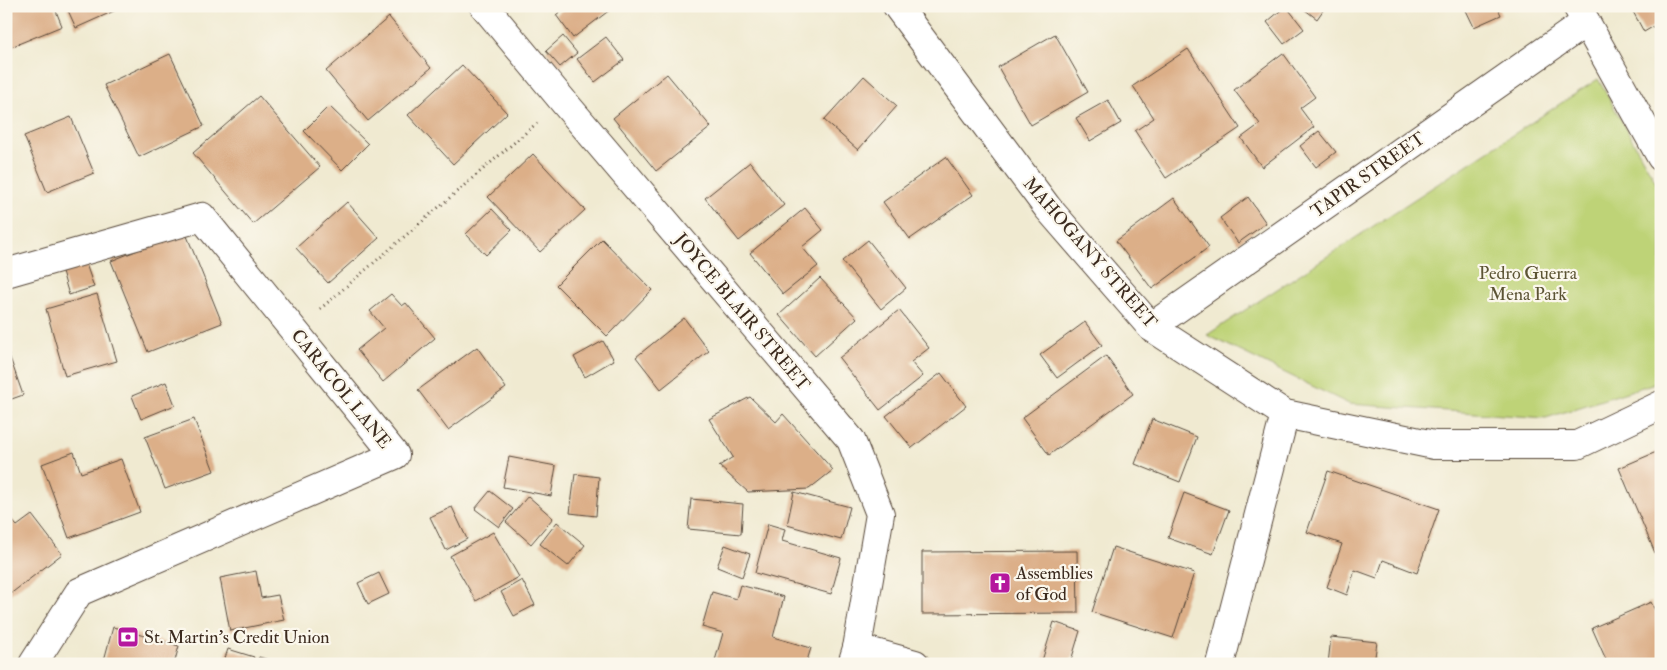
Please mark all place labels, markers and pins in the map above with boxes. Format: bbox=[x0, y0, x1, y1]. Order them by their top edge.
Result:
place label: Assemblies of God bbox=[1015, 562, 1093, 606]
church icon: Assemblies of God bbox=[988, 571, 1012, 595]
bank icon: St. Martin's Credit Union bbox=[116, 625, 140, 649]
place label: St. Martin's Credit Union bbox=[144, 626, 330, 649]

